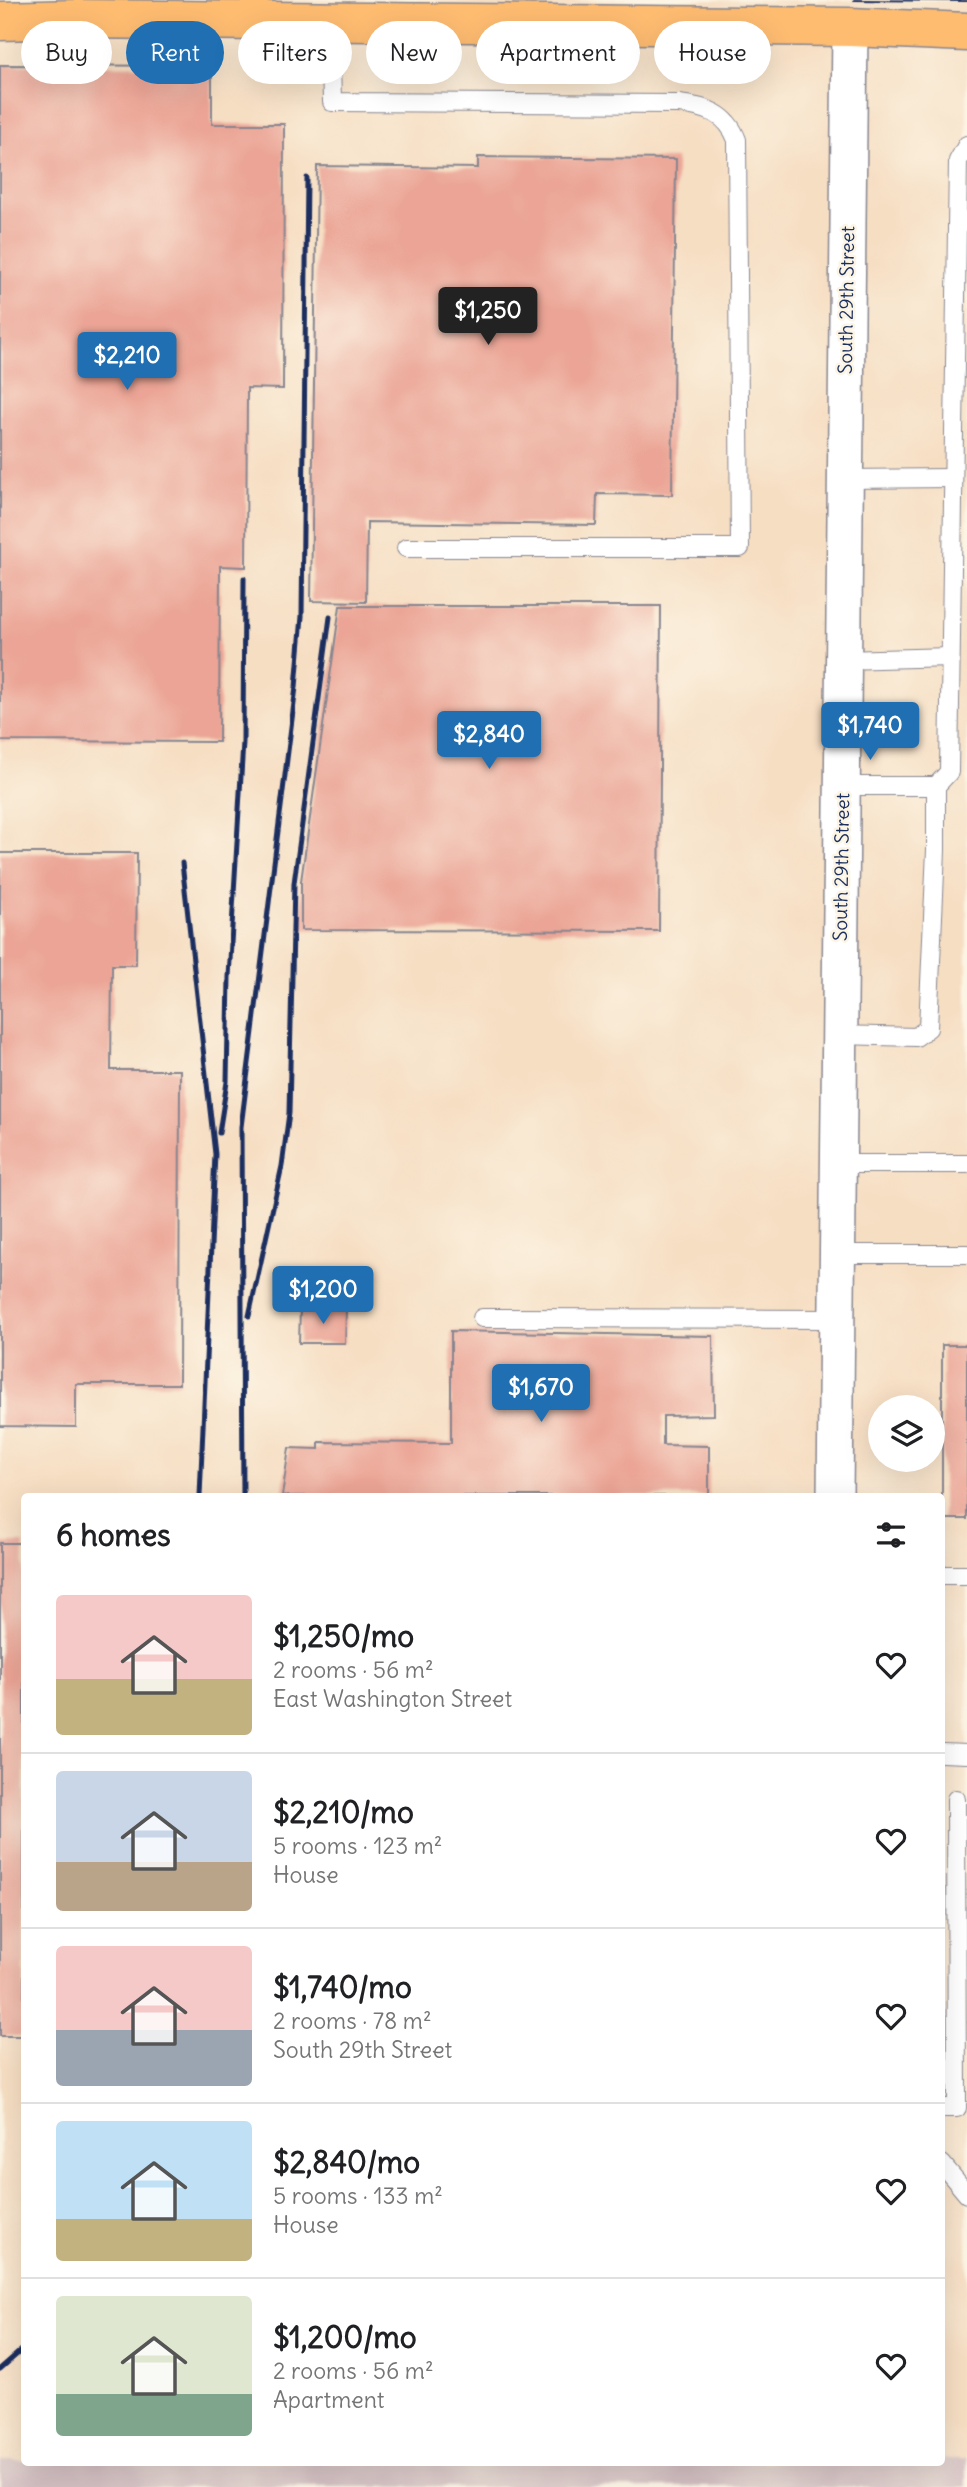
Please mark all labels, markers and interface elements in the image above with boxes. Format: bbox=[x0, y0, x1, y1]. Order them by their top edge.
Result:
chip: Buy bbox=[21, 21, 112, 84]
chip: Rent bbox=[126, 21, 224, 84]
chip: Filters bbox=[238, 21, 352, 84]
chip: New bbox=[366, 21, 462, 84]
chip: Apartment bbox=[476, 21, 640, 84]
chip: House bbox=[654, 21, 771, 84]
street label: South 29th Street bbox=[833, 226, 859, 374]
pin: $1,250 bbox=[431, 288, 545, 347]
text: $1,250 bbox=[454, 295, 522, 324]
pin: $2,210 bbox=[70, 332, 184, 392]
text: $2,210 bbox=[93, 340, 161, 369]
pin: $1,740 bbox=[813, 702, 927, 762]
text: $1,740 bbox=[837, 710, 903, 739]
pin: $2,840 bbox=[432, 712, 546, 771]
text: $2,840 bbox=[453, 719, 525, 748]
street label: South 29th Street bbox=[828, 793, 854, 941]
pin: $1,200 bbox=[266, 1266, 380, 1326]
text: $1,200 bbox=[288, 1274, 358, 1303]
pin: $1,670 bbox=[484, 1364, 598, 1424]
text: $1,670 bbox=[508, 1372, 574, 1401]
map controls bbox=[868, 1395, 945, 1472]
button: layers bbox=[868, 1395, 945, 1472]
text: 6 homes bbox=[56, 1516, 171, 1554]
icon: filters bbox=[872, 1516, 910, 1554]
text: $1,250/mo bbox=[273, 1617, 414, 1655]
icon: home bbox=[112, 1623, 196, 1707]
icon: heart bbox=[872, 1646, 910, 1684]
text: 2 rooms · 56 m² bbox=[273, 1655, 434, 1684]
text: East Washington Street bbox=[273, 1684, 512, 1713]
text: $2,210/mo bbox=[273, 1793, 414, 1831]
icon: home bbox=[112, 1799, 196, 1883]
icon: heart bbox=[872, 1822, 910, 1860]
text: 5 rooms · 123 m² bbox=[273, 1831, 442, 1860]
text: House bbox=[273, 1860, 339, 1889]
text: $1,740/mo bbox=[273, 1968, 412, 2006]
icon: home bbox=[112, 1974, 196, 2058]
icon: heart bbox=[872, 1997, 910, 2035]
text: 2 rooms · 78 m² bbox=[273, 2006, 432, 2035]
text: South 29th Street bbox=[273, 2035, 452, 2064]
text: $2,840/mo bbox=[273, 2143, 420, 2181]
icon: home bbox=[112, 2149, 196, 2233]
icon: heart bbox=[872, 2172, 910, 2210]
text: 5 rooms · 133 m² bbox=[273, 2181, 443, 2210]
text: House bbox=[273, 2210, 339, 2239]
text: $1,200/mo bbox=[273, 2318, 417, 2356]
icon: home bbox=[112, 2324, 196, 2408]
icon: heart bbox=[872, 2347, 910, 2385]
text: 2 rooms · 56 m² bbox=[273, 2356, 434, 2385]
text: Apartment bbox=[273, 2385, 385, 2414]

